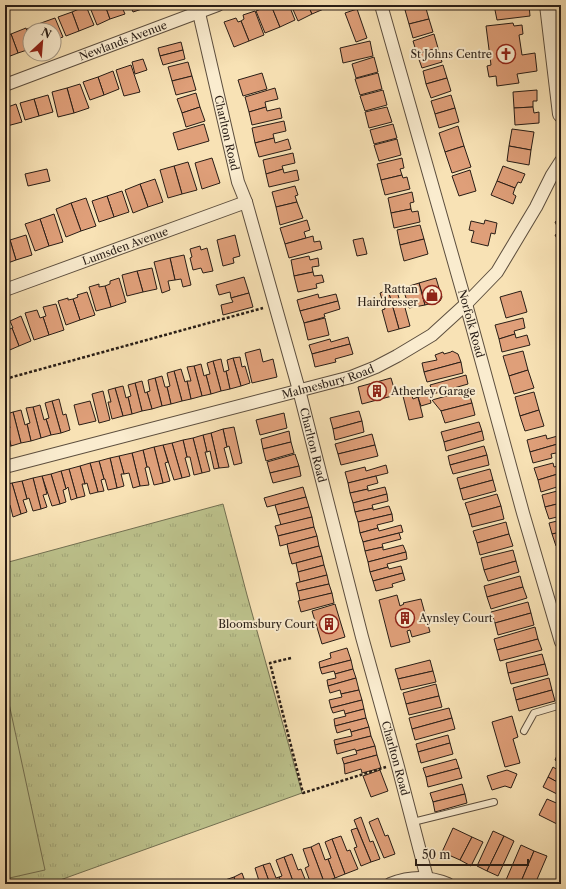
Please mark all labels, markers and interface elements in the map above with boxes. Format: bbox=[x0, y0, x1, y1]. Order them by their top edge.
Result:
street label: Newlands Avenue bbox=[77, 18, 169, 64]
north arrow bbox=[22, 22, 62, 62]
text: N bbox=[39, 25, 54, 42]
church icon: St Johns Centre bbox=[495, 43, 517, 65]
place label: St Johns Centre bbox=[411, 47, 492, 61]
street label: Charlton Road bbox=[211, 94, 242, 172]
street label: Lumsden Avenue bbox=[80, 224, 170, 268]
place label: Rattan Hairdresser bbox=[357, 282, 418, 309]
shop icon: Rattan Hairdresser bbox=[421, 284, 443, 306]
street label: Norfolk Road bbox=[455, 288, 487, 360]
street label: Malmesbury Road bbox=[280, 361, 376, 402]
building icon: Atherley Garage bbox=[366, 380, 388, 402]
place label: Atherley Garage bbox=[390, 384, 475, 398]
street label: Charlton Road bbox=[297, 406, 329, 484]
building icon: Aynsley Court bbox=[394, 607, 416, 629]
place label: Aynsley Court bbox=[418, 611, 493, 625]
building icon: Bloomsbury Court bbox=[318, 613, 340, 635]
place label: Bloomsbury Court bbox=[218, 617, 315, 631]
street label: Charlton Road bbox=[379, 719, 412, 797]
scale bar bbox=[416, 841, 528, 867]
text: 50 m bbox=[422, 847, 451, 862]

